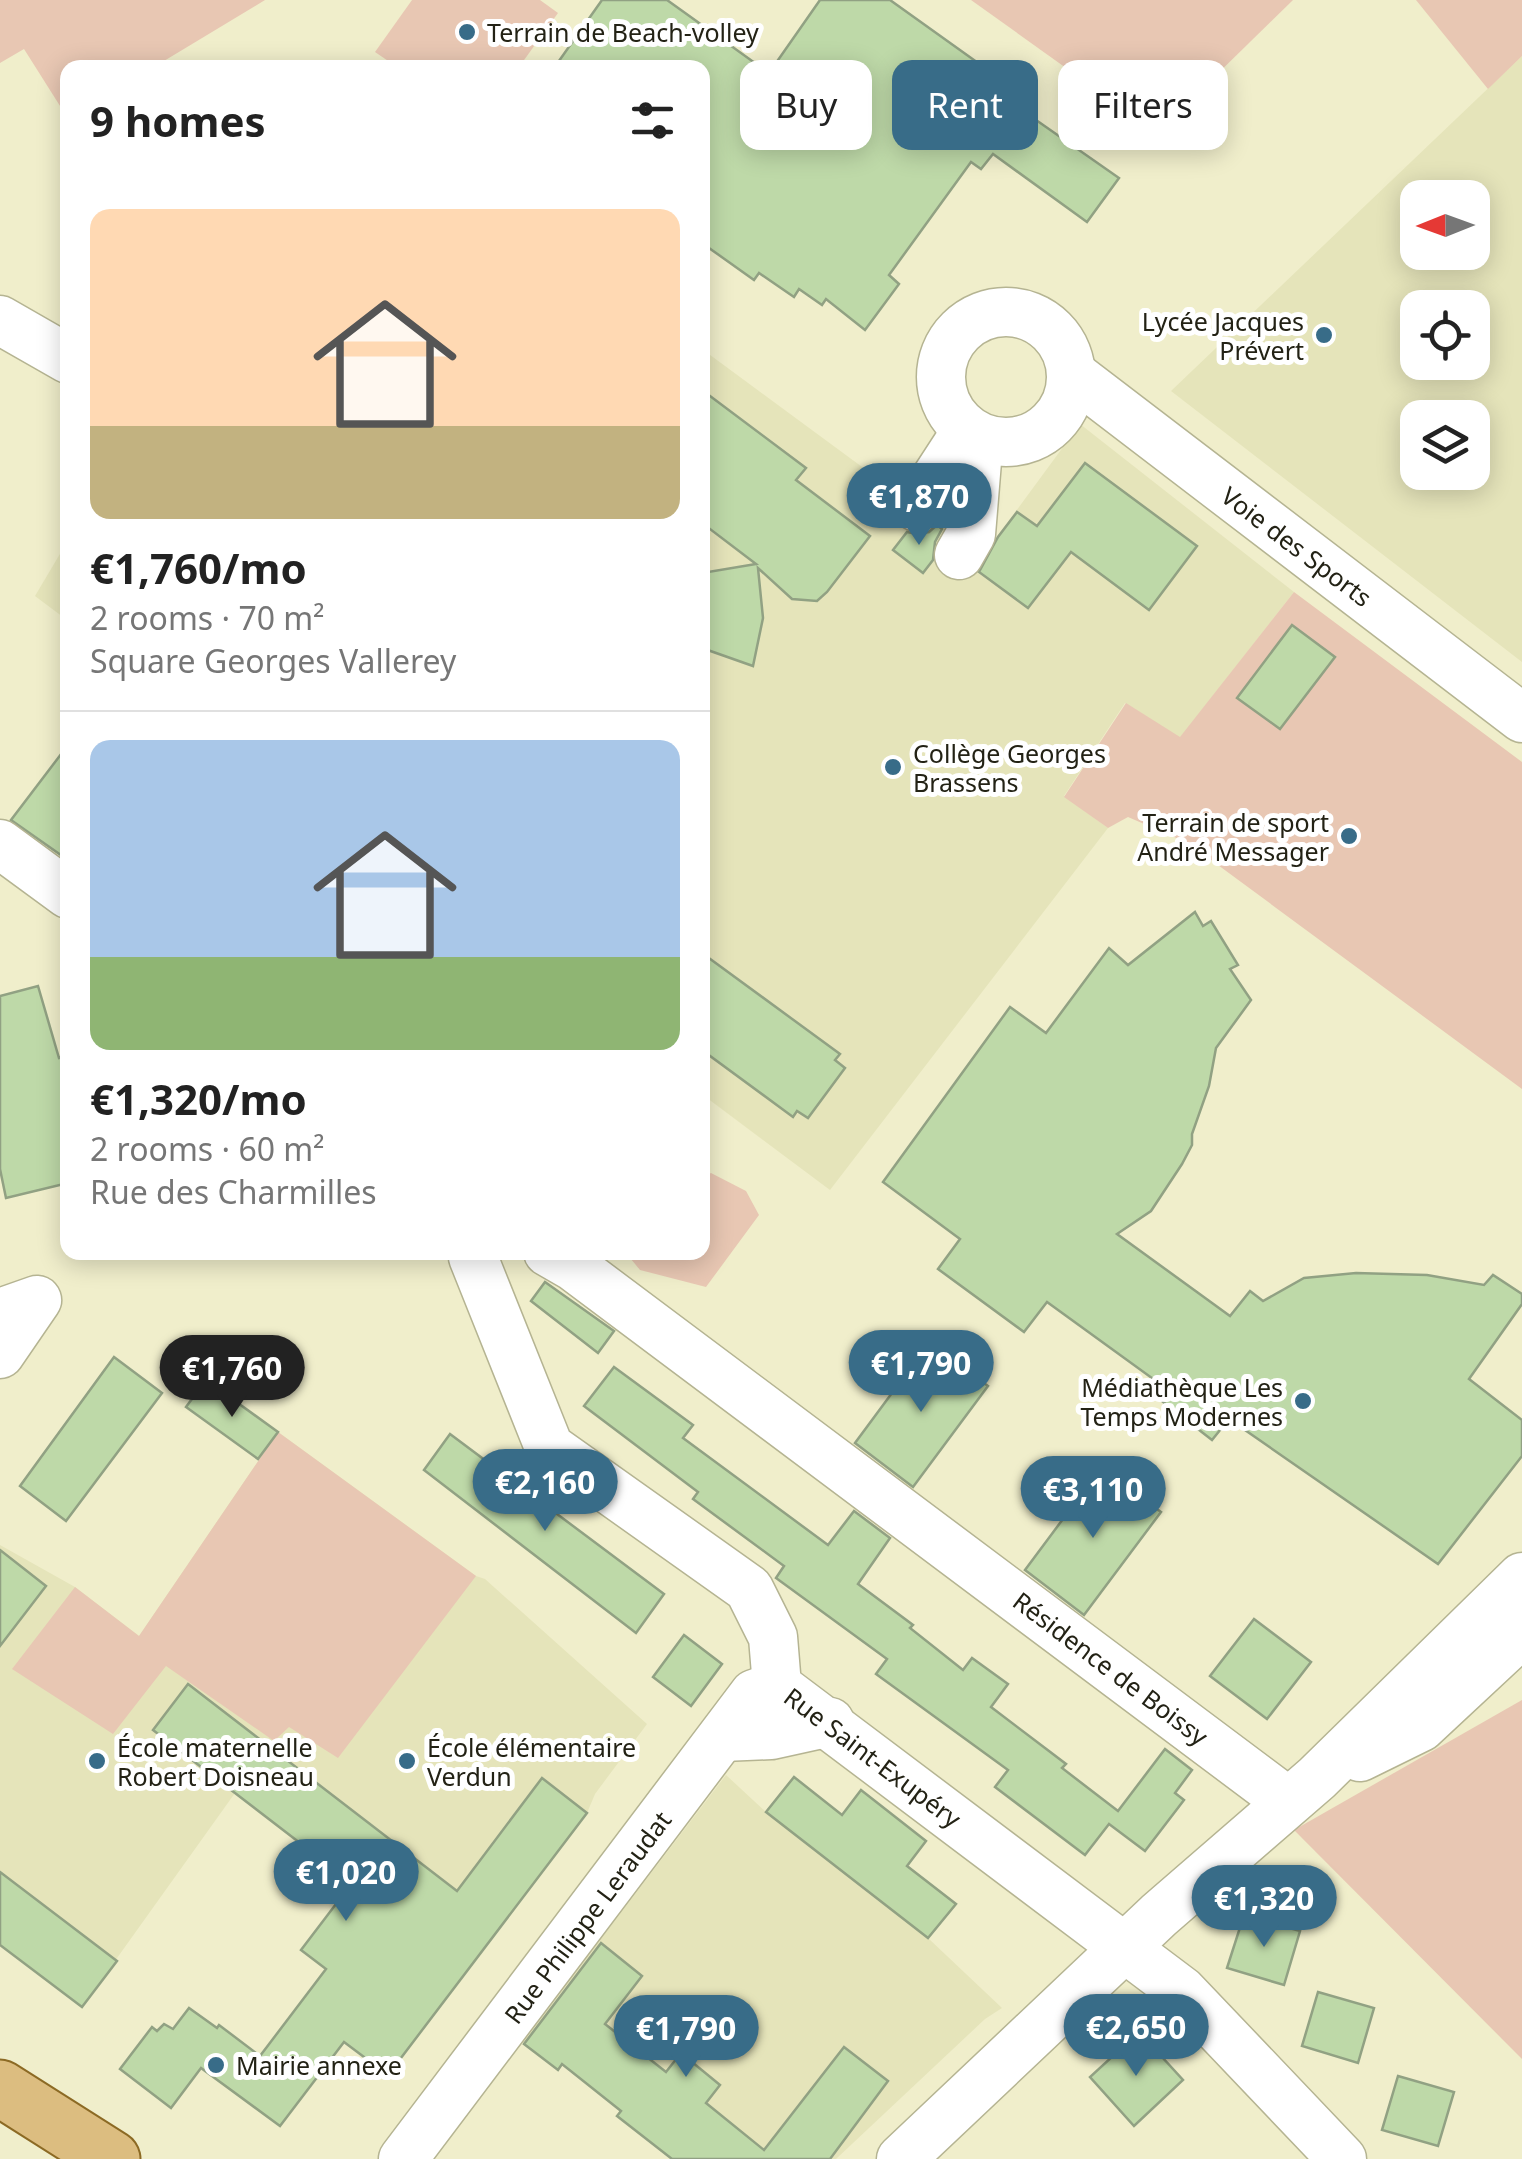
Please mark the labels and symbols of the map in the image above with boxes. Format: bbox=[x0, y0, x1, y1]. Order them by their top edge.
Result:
place label: Terrain de Beach-volley bbox=[487, 15, 759, 49]
marker: Terrain de Beach-volley bbox=[456, 21, 478, 43]
north arrow bbox=[1400, 180, 1490, 270]
place label: Lycée Jacques Prévert bbox=[1142, 304, 1304, 367]
marker: Lycée Jacques Prévert bbox=[1313, 324, 1335, 346]
pin: €1,870 bbox=[838, 463, 1000, 548]
street label: Voie des Sports bbox=[1215, 478, 1379, 614]
place label: Collège Georges Brassens bbox=[913, 736, 1106, 799]
marker: Collège Georges Brassens bbox=[882, 756, 904, 778]
place label: Terrain de sport André Messager bbox=[1137, 805, 1329, 868]
marker: Terrain de sport André Messager bbox=[1338, 825, 1360, 847]
pin: €1,790 bbox=[840, 1330, 1002, 1415]
pin: €1,760 bbox=[151, 1335, 313, 1420]
place label: Médiathèque Les Temps Modernes bbox=[1080, 1370, 1283, 1433]
marker: Médiathèque Les Temps Modernes bbox=[1292, 1390, 1314, 1412]
pin: €2,160 bbox=[464, 1449, 626, 1534]
pin: €3,110 bbox=[1012, 1456, 1174, 1541]
street label: Résidence de Boissy bbox=[1006, 1583, 1216, 1753]
street label: Rue Saint-Exupéry bbox=[778, 1679, 969, 1835]
place label: École maternelle Robert Doisneau bbox=[117, 1730, 314, 1793]
place label: École élémentaire Verdun bbox=[427, 1730, 636, 1793]
marker: École maternelle Robert Doisneau bbox=[86, 1750, 108, 1772]
marker: École élémentaire Verdun bbox=[396, 1750, 418, 1772]
street label: Rue Philippe Leraudat bbox=[496, 1804, 678, 2030]
pin: €1,020 bbox=[265, 1839, 427, 1924]
pin: €1,320 bbox=[1183, 1865, 1345, 1950]
pin: €2,650 bbox=[1055, 1994, 1217, 2079]
pin: €1,790 bbox=[605, 1995, 767, 2080]
place label: Mairie annexe bbox=[236, 2048, 402, 2082]
marker: Mairie annexe bbox=[205, 2054, 227, 2076]

